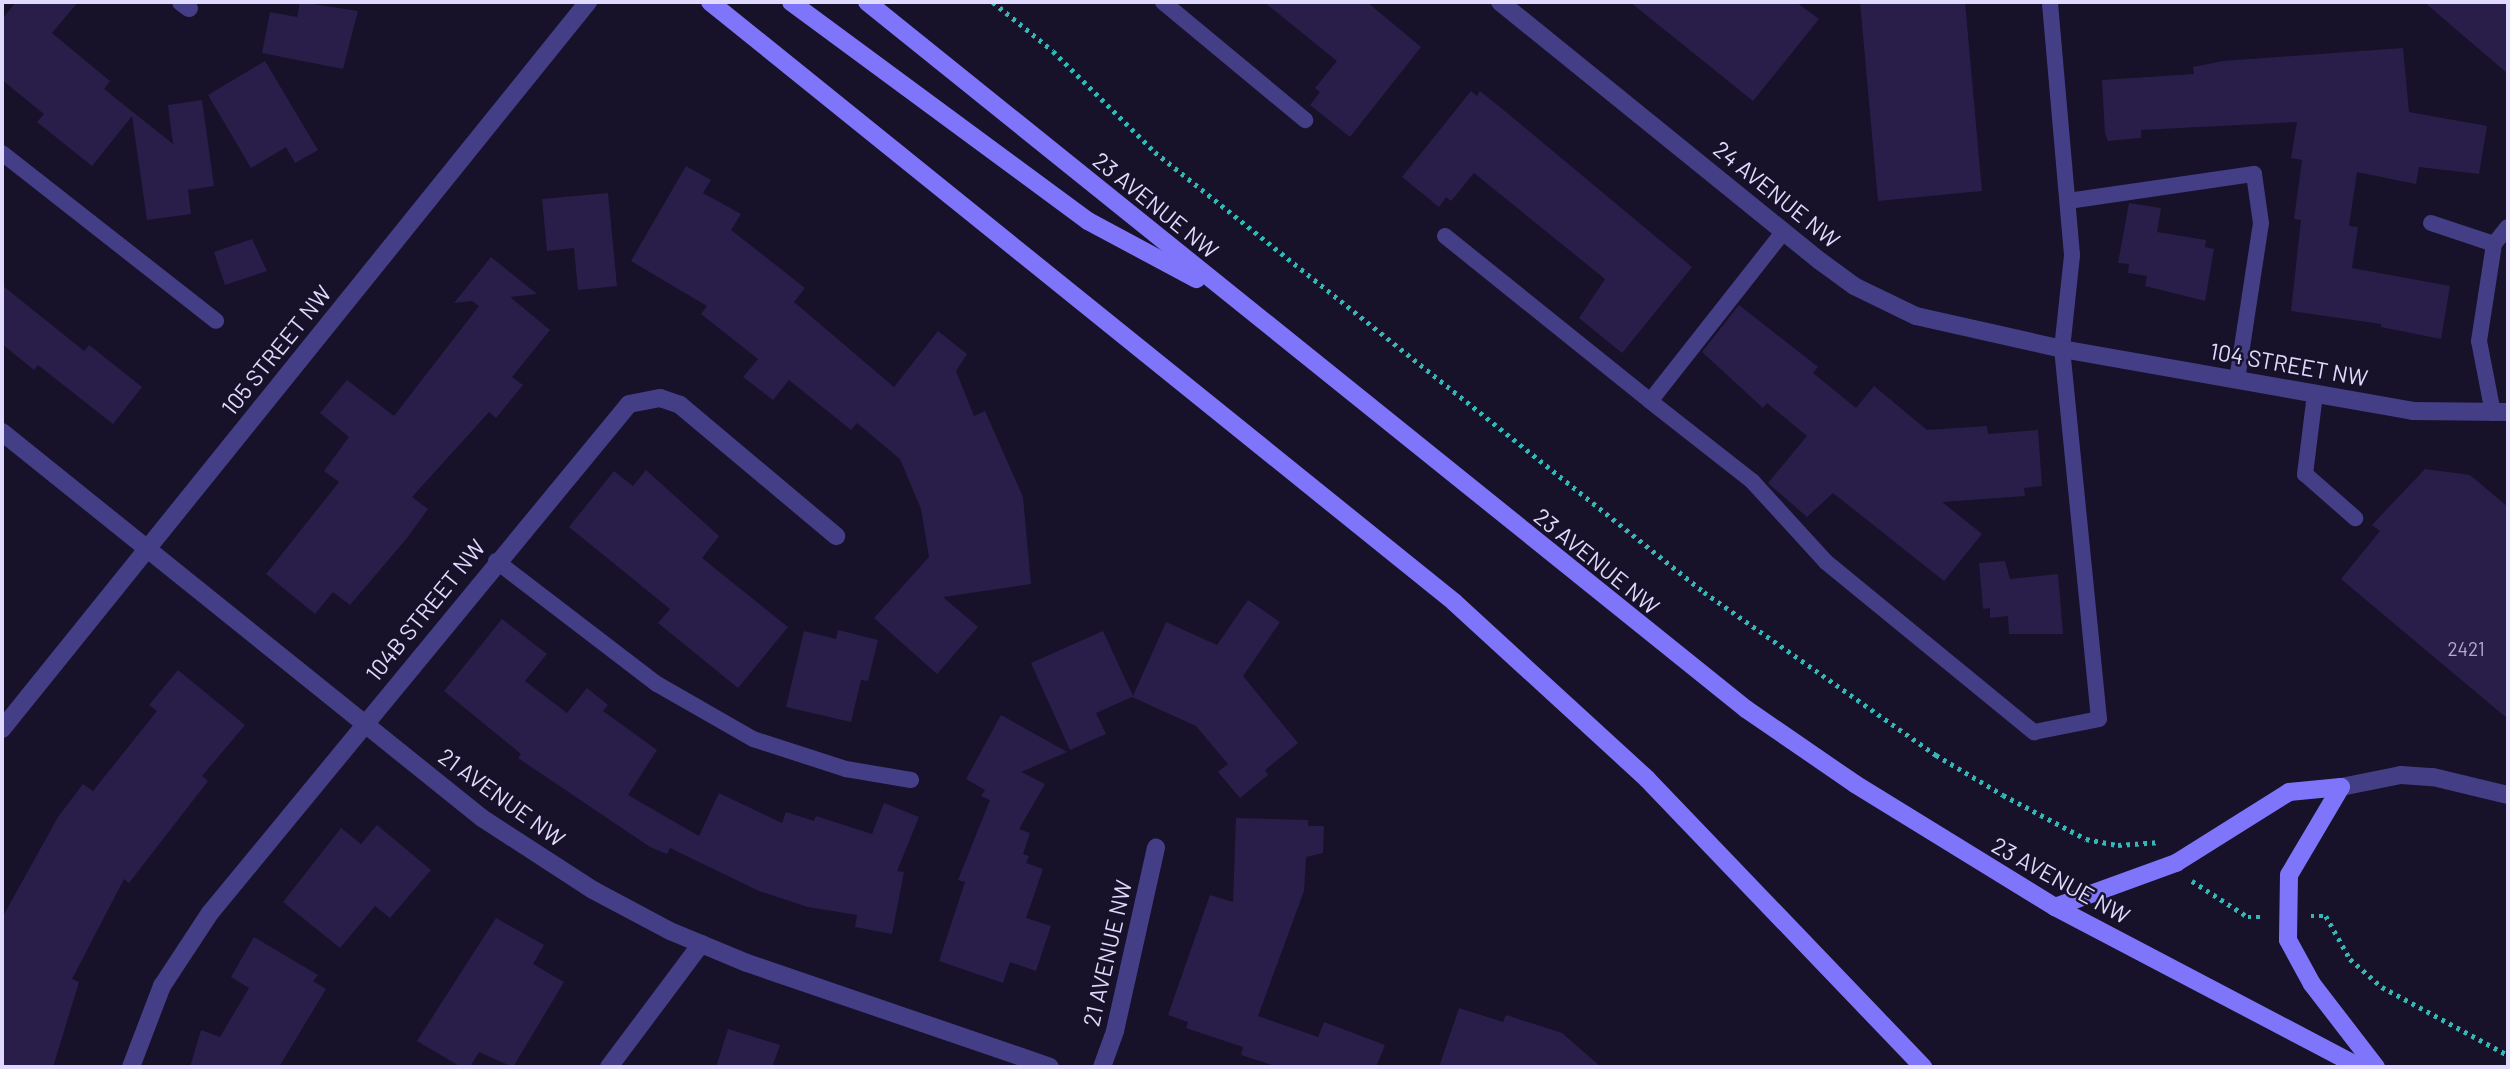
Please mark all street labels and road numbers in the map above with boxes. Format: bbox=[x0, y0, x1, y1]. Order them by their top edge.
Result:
street label: 24 AVENUE NW bbox=[1708, 135, 1846, 253]
street label: 23 AVENUE NW bbox=[1088, 146, 1224, 264]
street label: 105 STREET NW bbox=[215, 280, 337, 420]
street label: 104 STREET NW bbox=[2208, 337, 2370, 391]
street label: 23 AVENUE NW bbox=[1529, 502, 1665, 620]
street label: 104B STREET NW bbox=[359, 534, 491, 686]
street label: 21 AVENUE NW bbox=[433, 742, 571, 852]
street label: 23 AVENUE NW bbox=[1987, 831, 2135, 929]
street label: 21 AVENUE NW bbox=[1077, 877, 1137, 1029]

